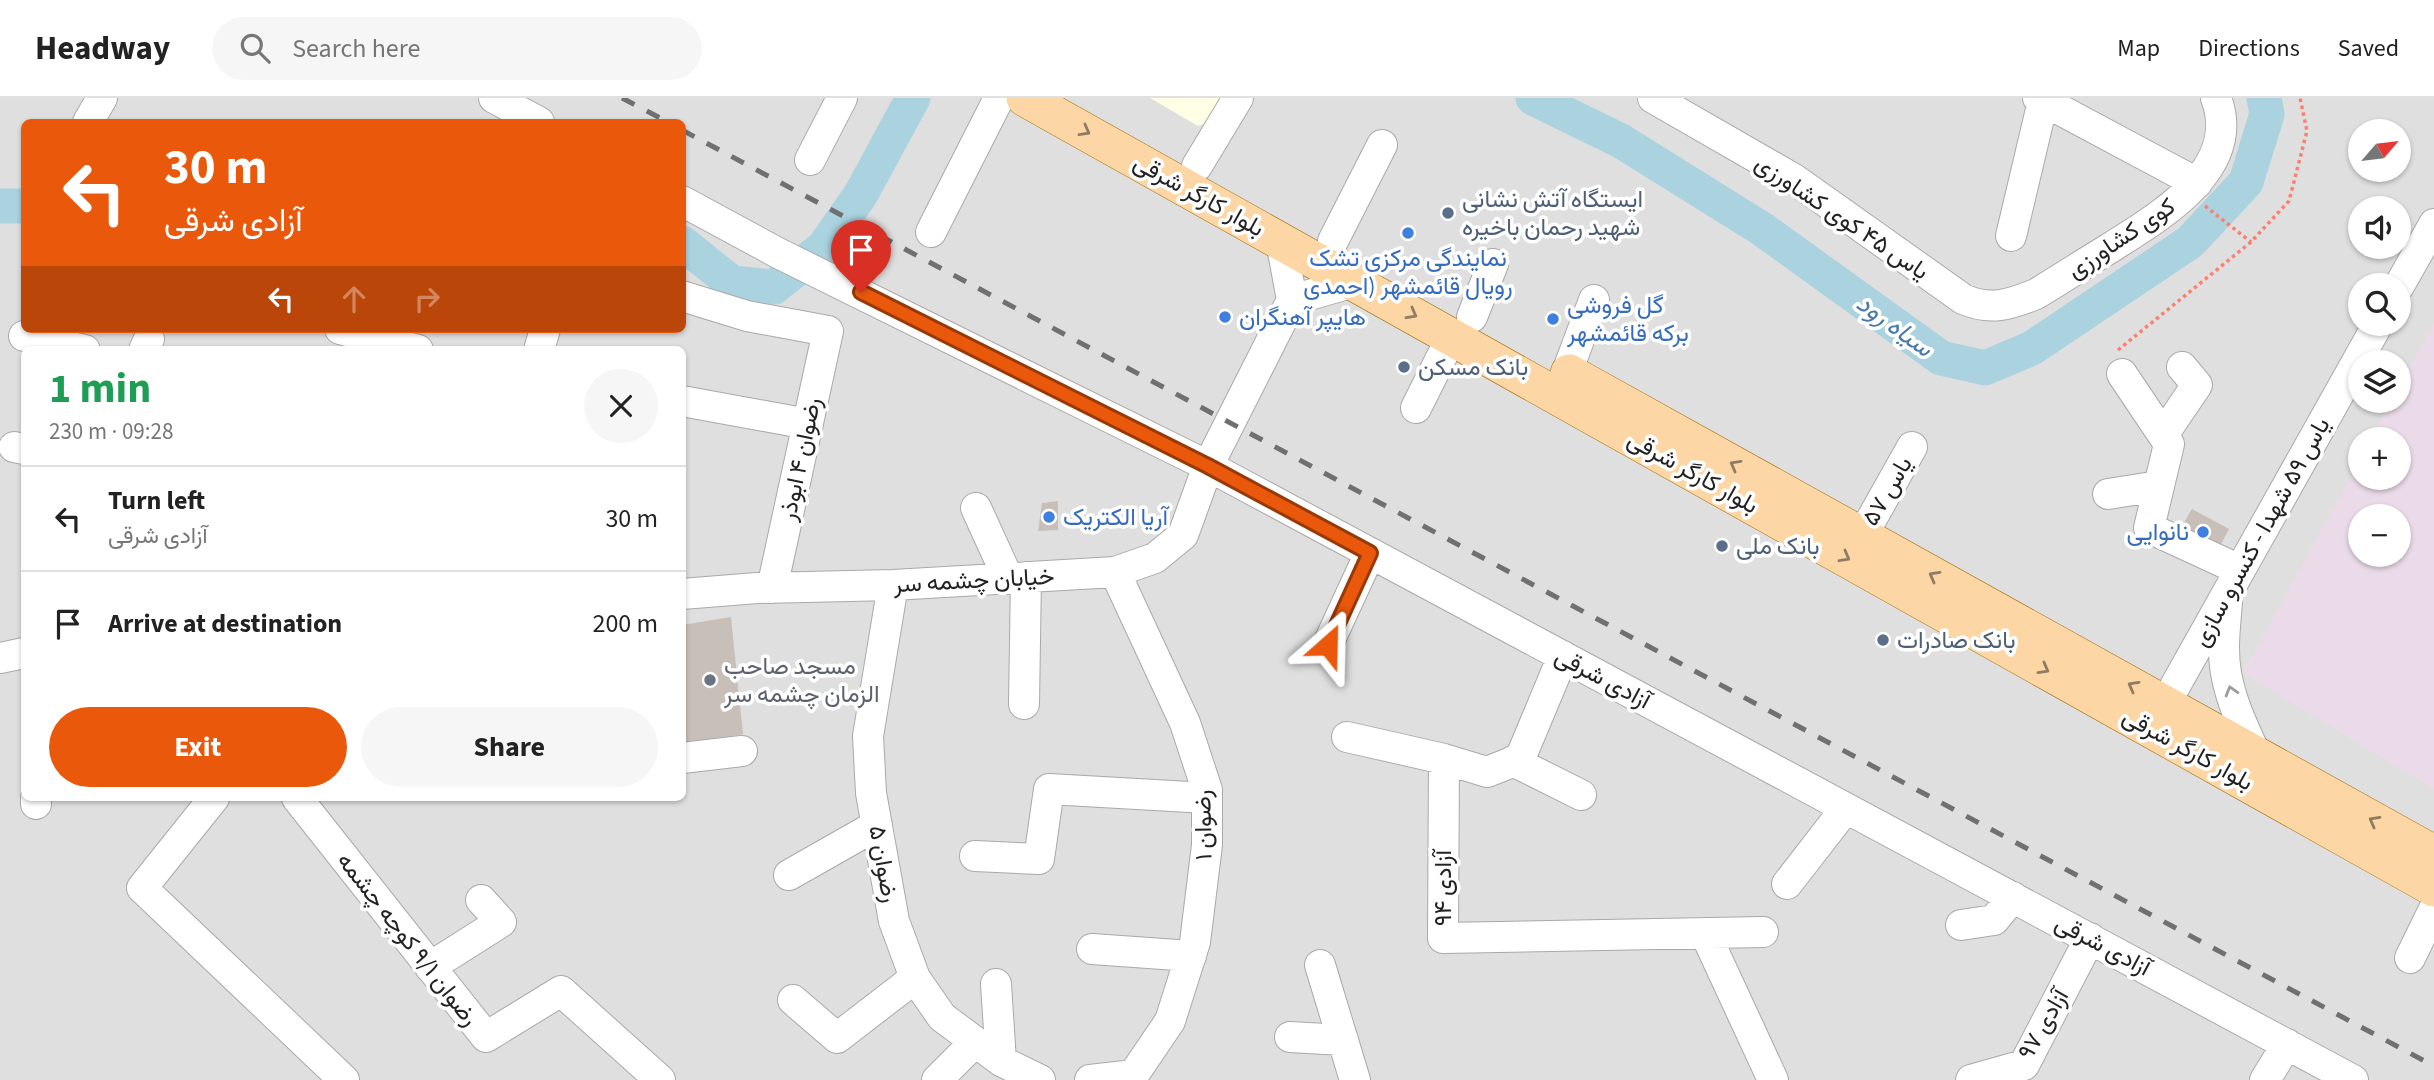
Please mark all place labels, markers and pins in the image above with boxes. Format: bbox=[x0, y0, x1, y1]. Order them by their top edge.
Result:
place label: ایستگاه آتش نشانی شهید رحمان باخیره bbox=[1462, 182, 1643, 245]
marker: ایستگاه آتش نشانی شهید رحمان باخیره bbox=[1440, 205, 1456, 221]
pin bbox=[831, 220, 891, 292]
marker: نمایندگی مرکزی تشک رویال قائمشهر (احمدی bbox=[1400, 225, 1416, 241]
place label: نمایندگی مرکزی تشک رویال قائمشهر (احمدی bbox=[1303, 241, 1513, 304]
place label: گل فروشی برکه قائمشهر bbox=[1566, 288, 1689, 351]
place label: هایپر آهنگران bbox=[1239, 300, 1366, 335]
marker: هایپر آهنگران bbox=[1217, 309, 1233, 325]
marker: گل فروشی برکه قائمشهر bbox=[1545, 311, 1561, 327]
place label: بانک مسکن bbox=[1418, 350, 1528, 385]
marker: بانک مسکن bbox=[1396, 359, 1412, 375]
place label: آریا الکتریک bbox=[1063, 500, 1170, 535]
marker: آریا الکتریک bbox=[1041, 509, 1057, 525]
place label: نانوایی bbox=[2126, 515, 2189, 550]
marker: نانوایی bbox=[2195, 524, 2211, 540]
place label: بانک ملی bbox=[1736, 529, 1820, 564]
marker: بانک ملی bbox=[1714, 538, 1730, 554]
place label: بانک صادرات bbox=[1897, 623, 2016, 658]
marker: بانک صادرات bbox=[1875, 632, 1891, 648]
place label: مسجد صاحب الزمان چشمه سر bbox=[723, 649, 880, 712]
marker: مسجد صاحب الزمان چشمه سر bbox=[702, 672, 718, 688]

